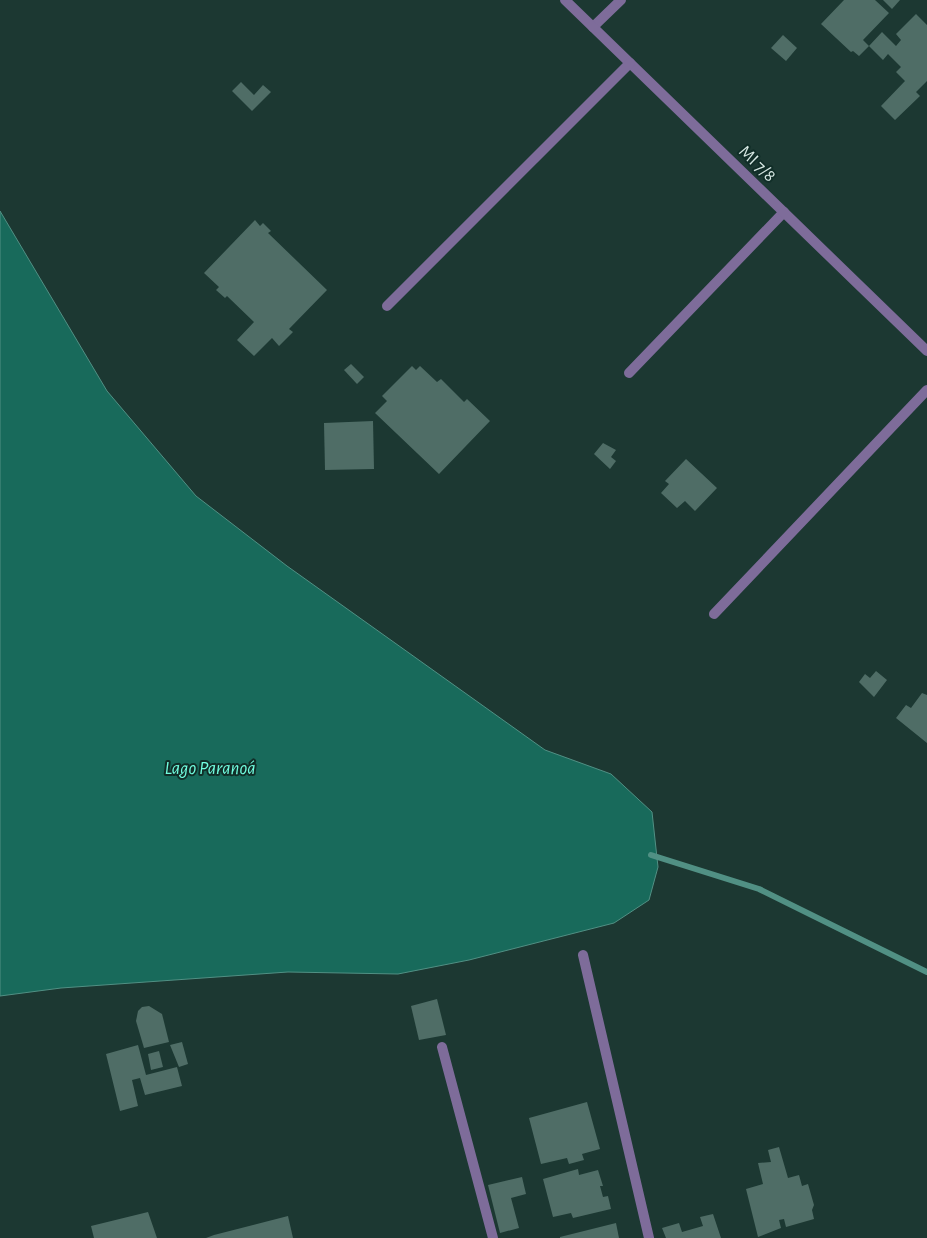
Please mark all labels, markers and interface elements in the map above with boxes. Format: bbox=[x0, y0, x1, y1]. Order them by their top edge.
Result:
street label: MI 7/8 bbox=[735, 143, 779, 185]
water label: Lago Paranoá bbox=[164, 759, 256, 778]

